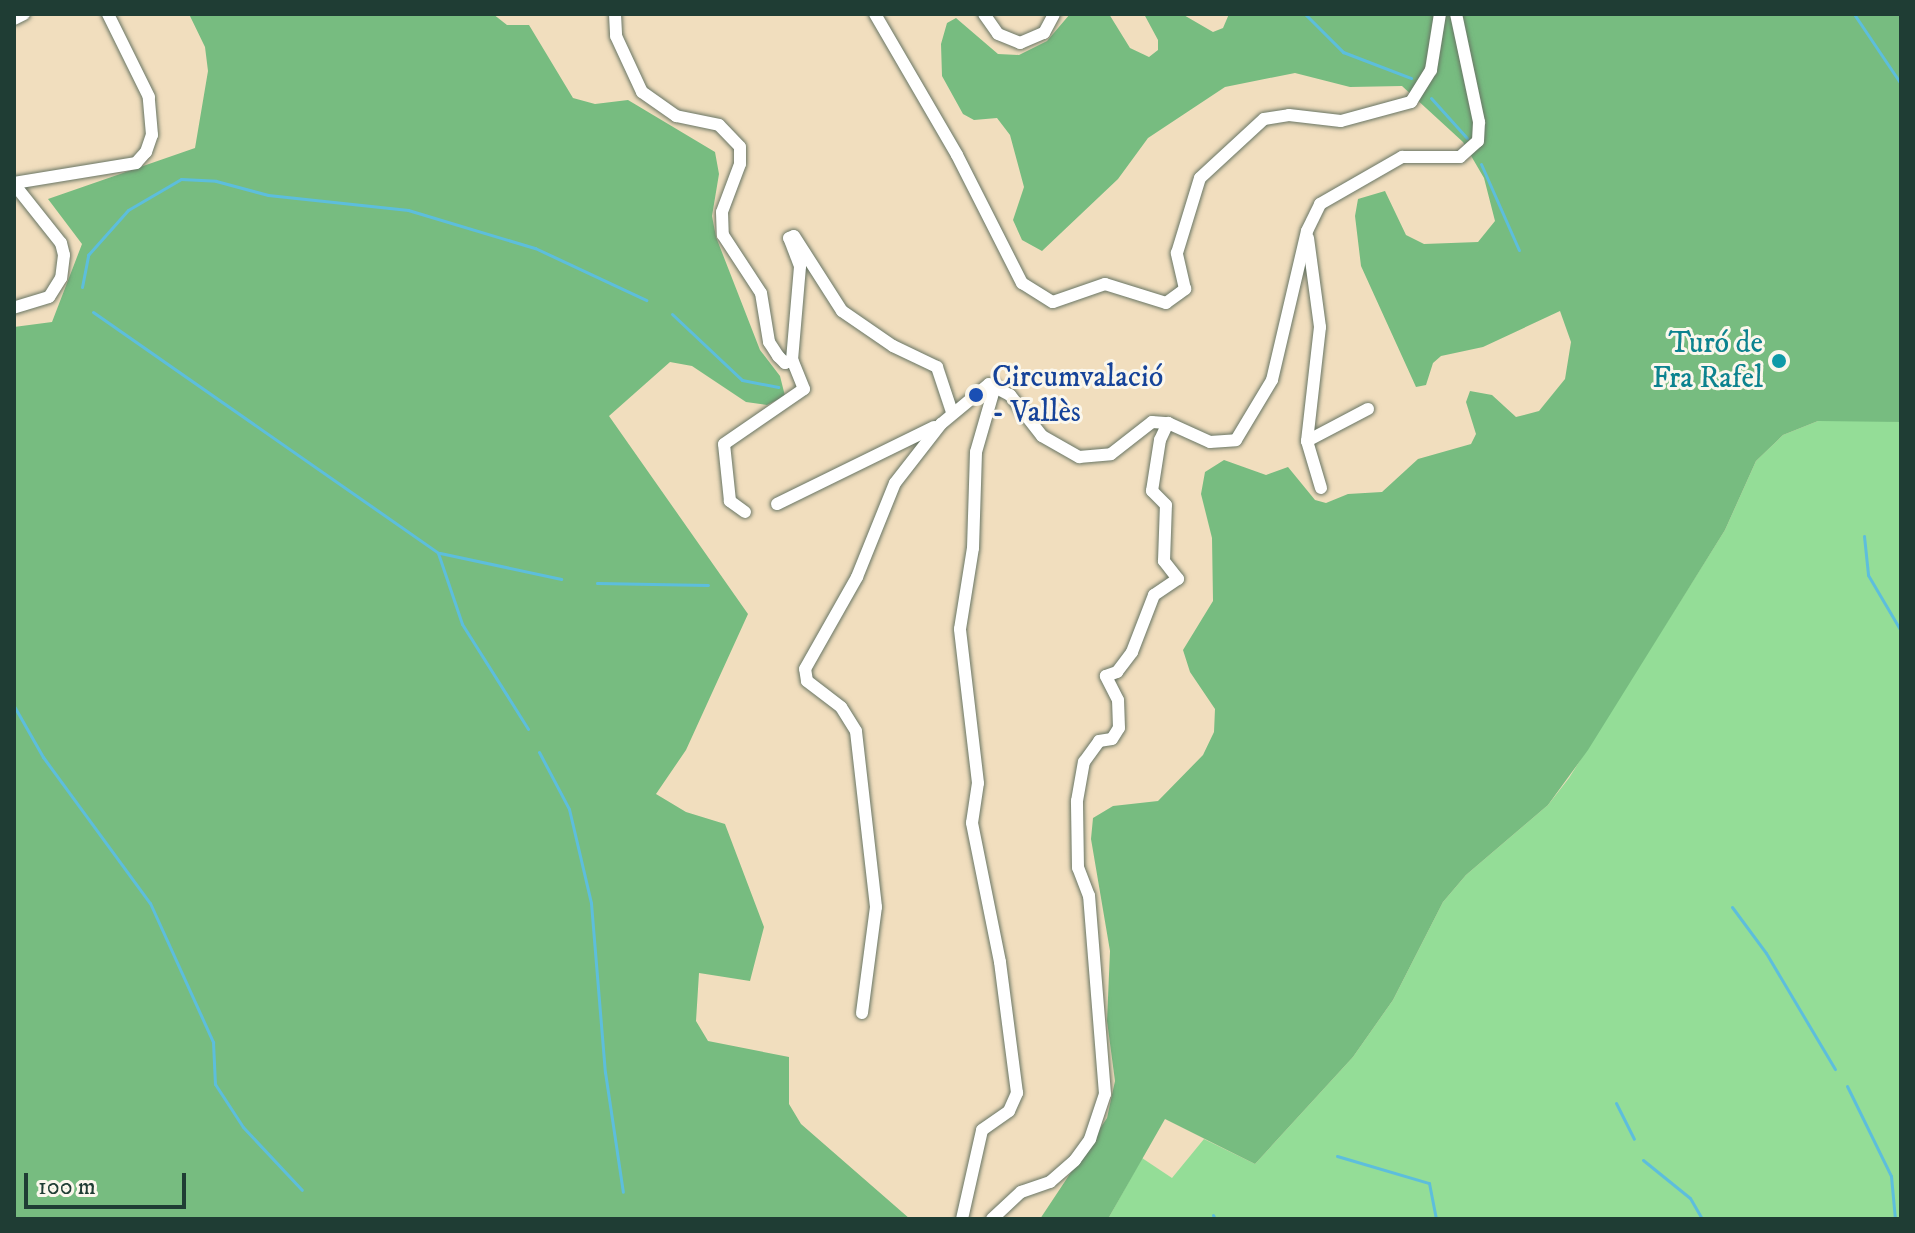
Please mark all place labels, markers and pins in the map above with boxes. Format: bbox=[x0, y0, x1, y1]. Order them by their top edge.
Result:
place label: Turó de Fra Rafel bbox=[1652, 326, 1763, 396]
marker: Turó de Fra Rafel bbox=[1770, 352, 1788, 370]
place label: Circumvalació - Vallès bbox=[992, 360, 1163, 430]
marker: Circumvalació - Vallès bbox=[967, 386, 985, 404]

